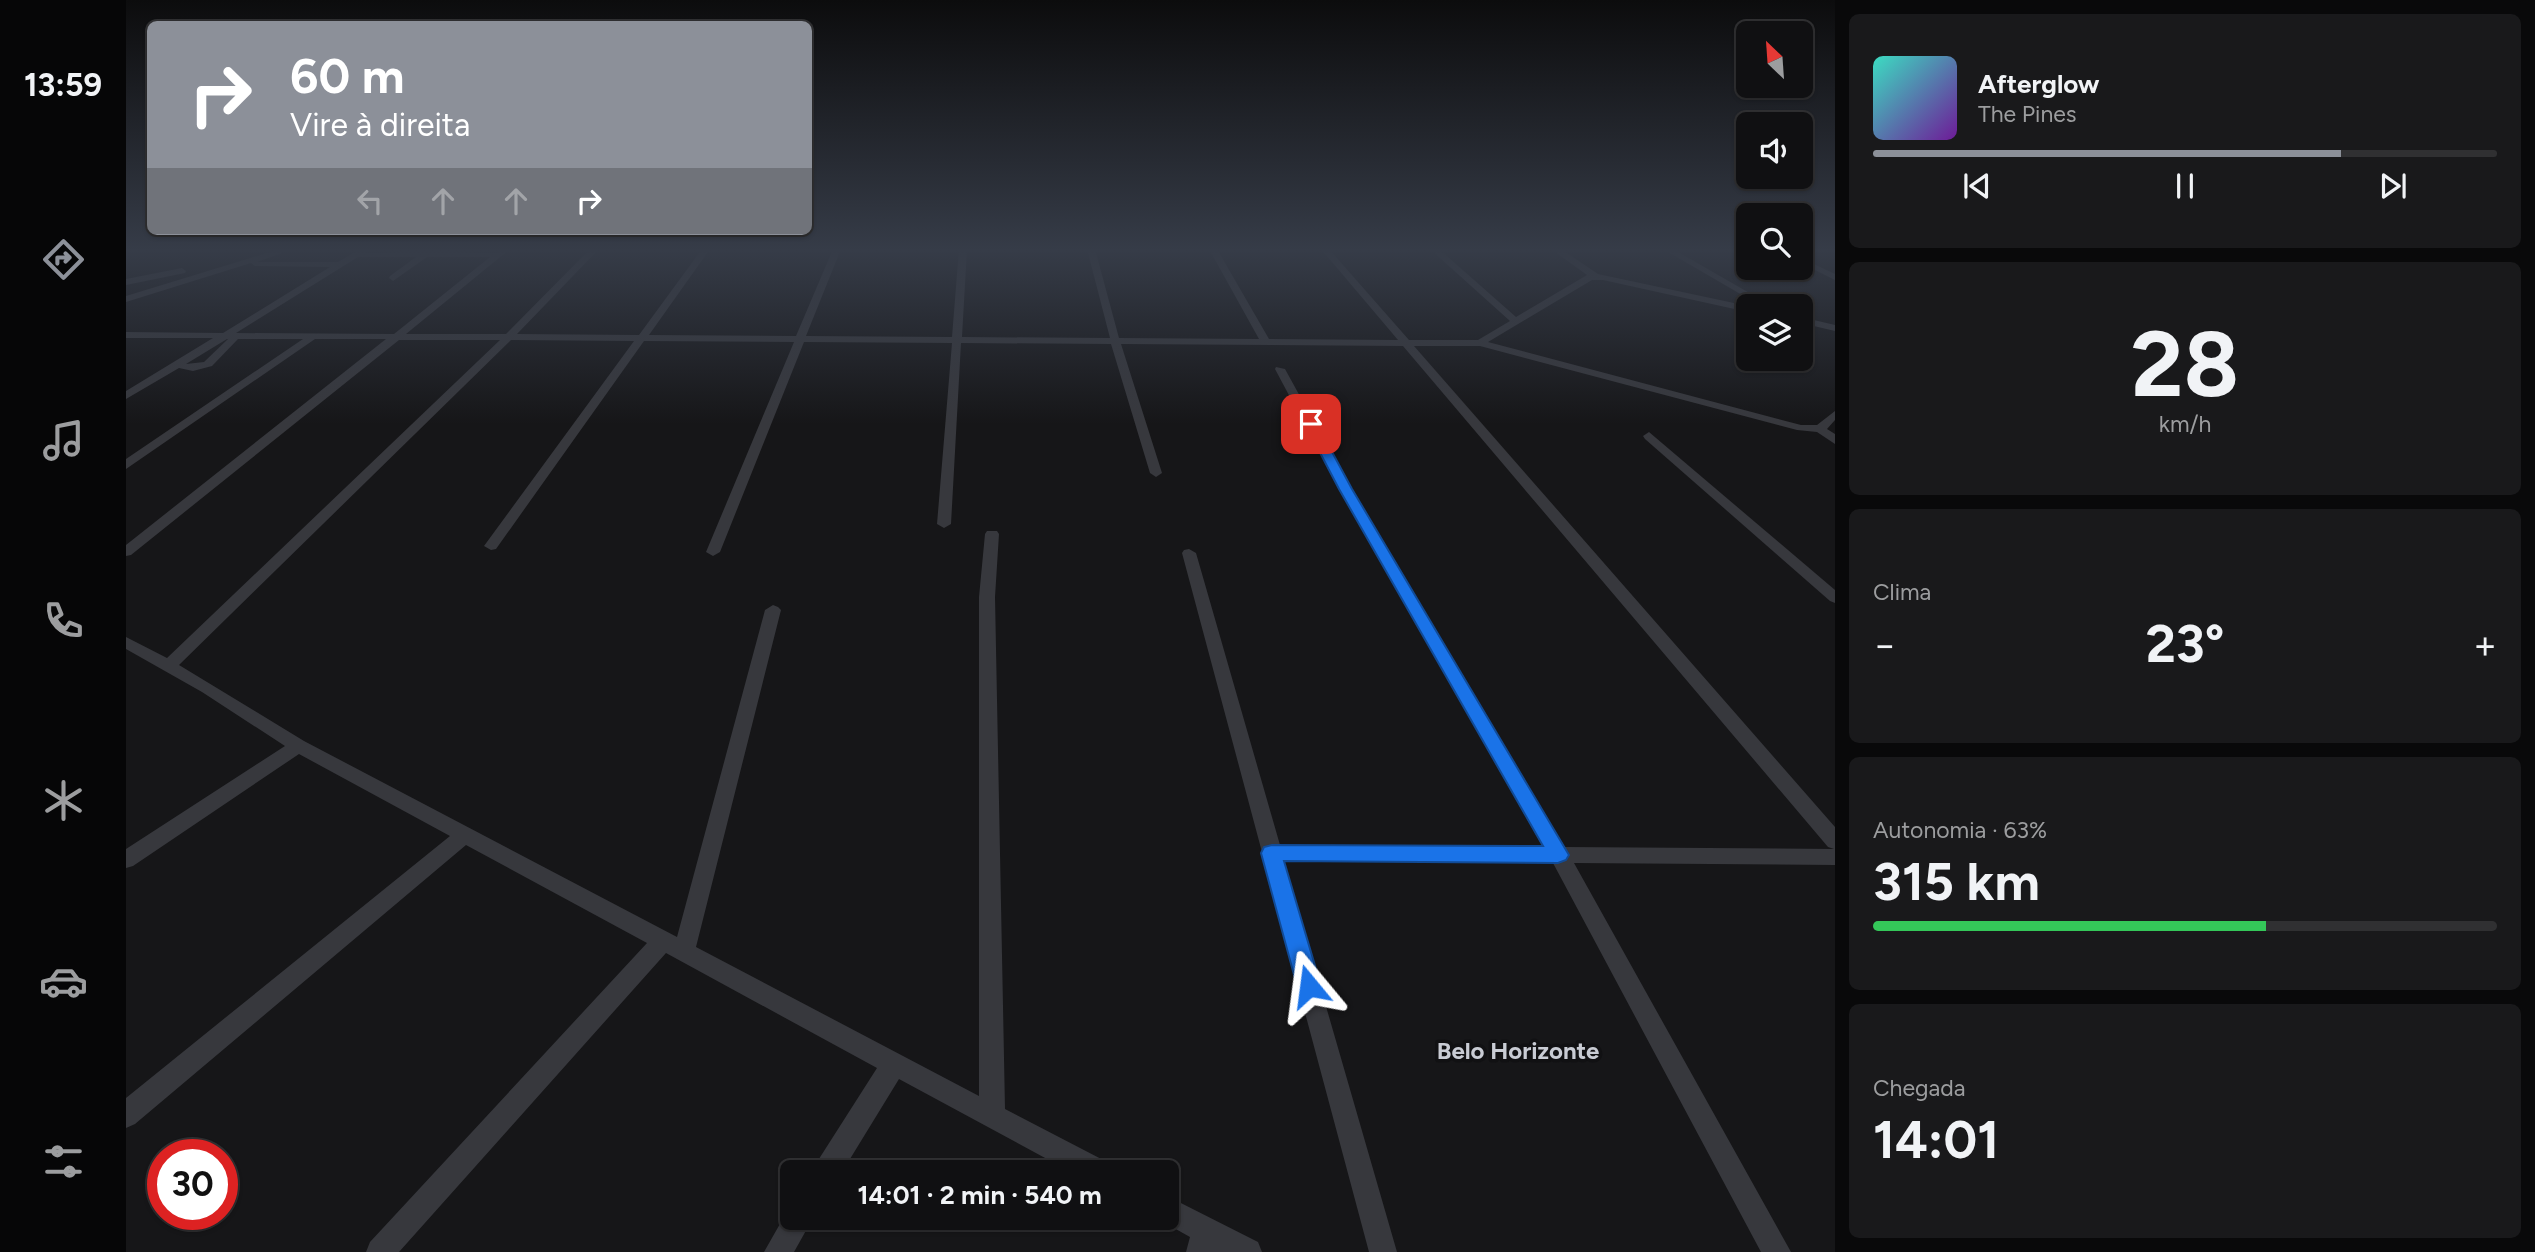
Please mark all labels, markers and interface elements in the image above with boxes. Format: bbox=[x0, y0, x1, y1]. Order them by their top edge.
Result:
north arrow bbox=[1736, 21, 1813, 98]
map controls bbox=[1736, 21, 1813, 371]
text: 60 m bbox=[290, 46, 405, 105]
icon: right bbox=[175, 49, 266, 140]
text: 13:59 bbox=[24, 66, 102, 104]
text: Afterglow bbox=[1978, 68, 2100, 100]
text: The Pines bbox=[1978, 100, 2077, 128]
text: Vire à direita bbox=[290, 106, 470, 144]
button: sound bbox=[1736, 112, 1813, 189]
icon: previous bbox=[1958, 167, 1996, 205]
icon: pause bbox=[2166, 167, 2204, 205]
icon: next bbox=[2374, 167, 2412, 205]
icon: left bbox=[351, 182, 389, 220]
icon: ahead bbox=[424, 182, 462, 220]
icon: ahead bbox=[497, 182, 535, 220]
icon: right bbox=[570, 182, 608, 220]
button: search bbox=[1736, 203, 1813, 280]
icon: directions bbox=[39, 235, 88, 284]
button: layers bbox=[1736, 294, 1813, 371]
text: 28 bbox=[2131, 310, 2239, 419]
pin bbox=[1281, 394, 1341, 454]
icon: arrive bbox=[1292, 405, 1330, 443]
text: km/h bbox=[2159, 410, 2211, 438]
icon: music bbox=[39, 416, 88, 465]
text: Clima bbox=[1873, 578, 1931, 606]
icon: phone bbox=[39, 596, 88, 645]
text: 23° bbox=[2146, 613, 2224, 675]
text: − bbox=[1873, 622, 1897, 668]
text: + bbox=[2473, 622, 2497, 668]
icon: climate bbox=[39, 776, 88, 825]
text: Autonomia · 63% bbox=[1873, 816, 2047, 844]
text: 315 km bbox=[1873, 851, 2040, 913]
position arrow bbox=[1272, 949, 1346, 1023]
icon: car bbox=[39, 957, 88, 1006]
district label: Belo Horizonte bbox=[1437, 1036, 1599, 1065]
text: Chegada bbox=[1873, 1074, 1965, 1102]
text: 14:01 bbox=[1873, 1109, 1999, 1171]
icon: filters bbox=[39, 1137, 88, 1186]
speed limit sign: 30 bbox=[147, 1139, 238, 1230]
text: 14:01 · 2 min · 540 m bbox=[857, 1179, 1102, 1211]

